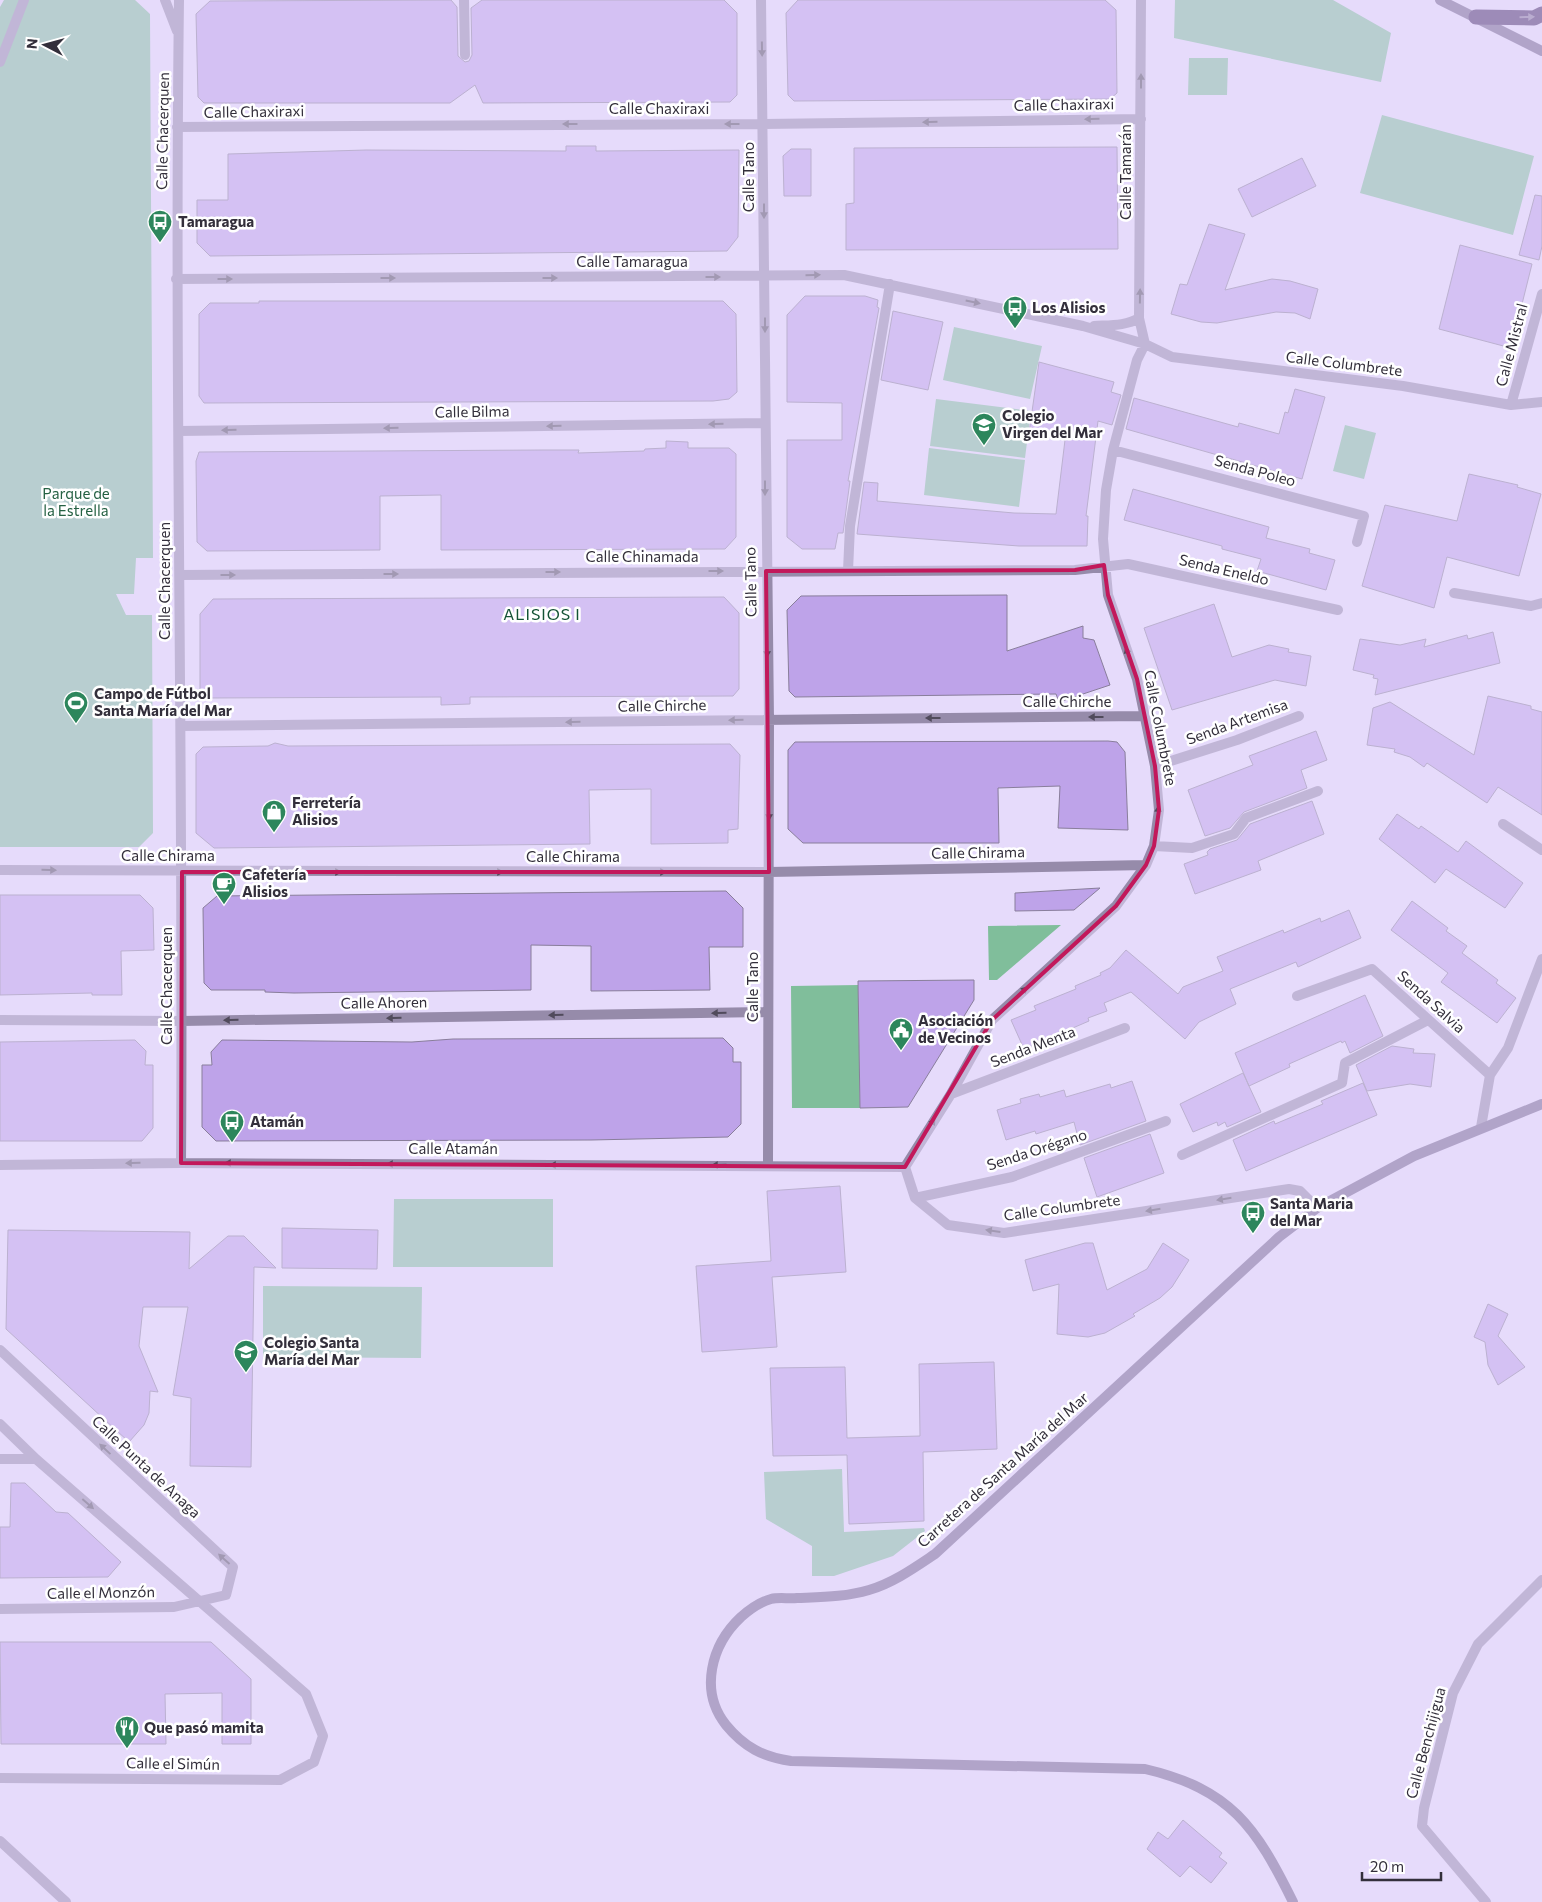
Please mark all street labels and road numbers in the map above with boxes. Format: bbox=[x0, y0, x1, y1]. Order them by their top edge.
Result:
street label: Calle Chacerquen bbox=[152, 72, 172, 190]
street label: Calle Chaxiraxi bbox=[1014, 94, 1114, 114]
street label: Calle Chaxiraxi bbox=[609, 99, 709, 117]
street label: Calle Chaxiraxi bbox=[204, 101, 304, 121]
street label: Calle Tamarán bbox=[1116, 124, 1134, 220]
street label: Calle Tano bbox=[739, 142, 757, 212]
street label: Calle Tamaragua bbox=[576, 252, 688, 270]
street label: Calle Mistral bbox=[1491, 301, 1531, 388]
street label: Calle Columbrete bbox=[1285, 347, 1404, 379]
street label: Calle Bilma bbox=[434, 401, 510, 421]
street label: Senda Poleo bbox=[1213, 451, 1298, 490]
street label: Calle Chacerquen bbox=[155, 522, 173, 640]
street label: Calle Chinamada bbox=[585, 547, 699, 565]
street label: Calle Tano bbox=[740, 547, 760, 617]
street label: Senda Eneldo bbox=[1178, 550, 1271, 588]
street label: Calle Columbrete bbox=[1141, 668, 1181, 787]
street label: Calle Chirche bbox=[1023, 692, 1112, 710]
street label: Senda Artemisa bbox=[1183, 694, 1290, 748]
street label: Calle Chirche bbox=[617, 695, 707, 715]
street label: Calle Chirama bbox=[931, 842, 1025, 862]
street label: Calle Chirama bbox=[121, 846, 215, 864]
street label: Calle Chirama bbox=[526, 847, 620, 865]
street label: Calle Chacerquen bbox=[157, 927, 175, 1045]
street label: Calle Tano bbox=[743, 952, 761, 1022]
street label: Senda Salvia bbox=[1394, 966, 1469, 1036]
street label: Calle Ahoren bbox=[340, 992, 427, 1012]
street label: Senda Menta bbox=[988, 1022, 1078, 1071]
street label: Senda Orégano bbox=[984, 1124, 1089, 1174]
street label: Calle Atamán bbox=[408, 1139, 498, 1157]
street label: Calle Columbrete bbox=[1002, 1190, 1121, 1224]
street label: Carretera de Santa María del Mar bbox=[913, 1388, 1091, 1551]
street label: Calle Punta de Anaga bbox=[89, 1411, 205, 1521]
street label: Calle el Monzón bbox=[47, 1582, 155, 1602]
street label: Calle Benchijigua bbox=[1402, 1685, 1449, 1800]
street label: Calle el Simún bbox=[126, 1753, 220, 1773]

